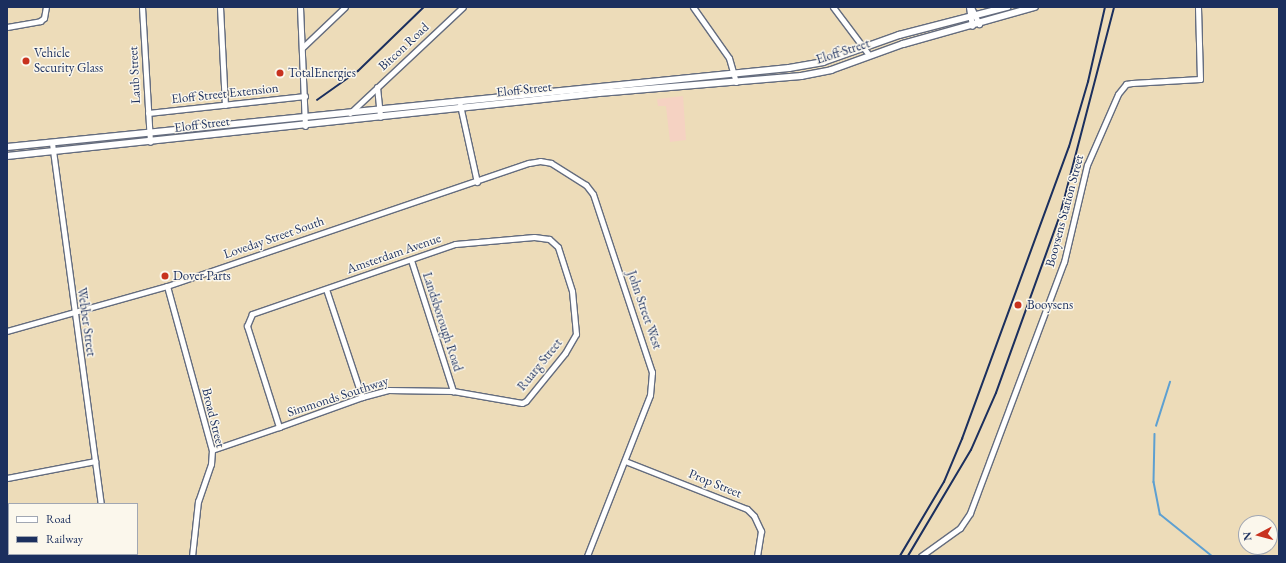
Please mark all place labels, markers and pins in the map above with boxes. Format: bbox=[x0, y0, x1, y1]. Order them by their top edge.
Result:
place label: Vehicle Security Glass bbox=[34, 46, 103, 77]
marker: Vehicle Security Glass bbox=[21, 56, 31, 66]
place label: TotalEnergies bbox=[288, 65, 356, 81]
marker: TotalEnergies bbox=[275, 68, 285, 78]
place label: Dover Parts bbox=[173, 268, 231, 284]
marker: Dover Parts bbox=[160, 271, 170, 281]
place label: Booysens bbox=[1027, 297, 1073, 313]
marker: Booysens bbox=[1012, 299, 1024, 311]

